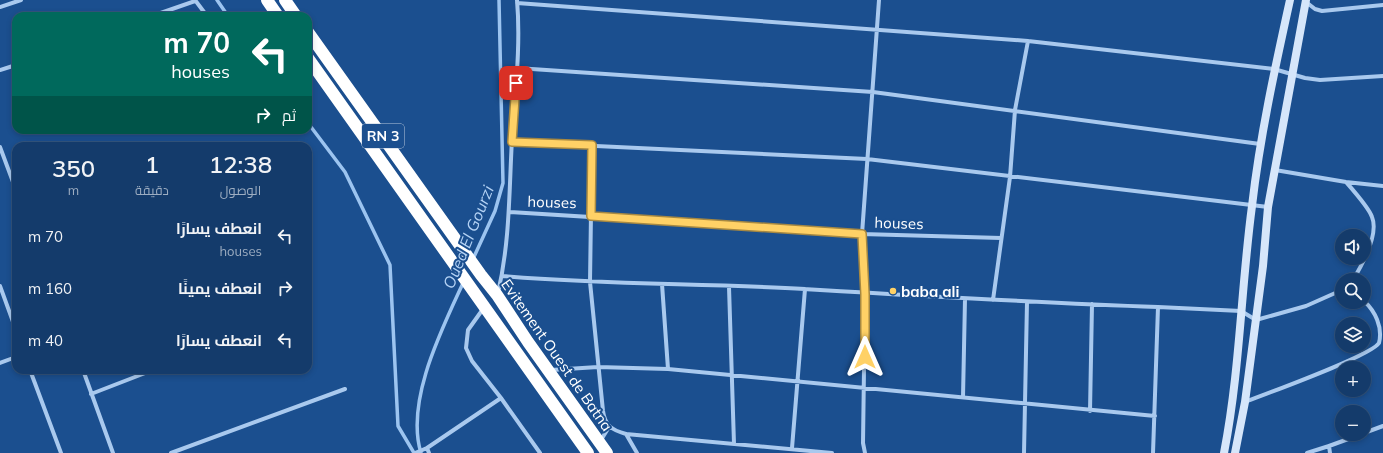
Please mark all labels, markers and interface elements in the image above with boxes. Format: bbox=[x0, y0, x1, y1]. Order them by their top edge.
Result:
text: 70 m bbox=[164, 25, 230, 60]
icon: left bbox=[244, 28, 296, 80]
text: houses bbox=[171, 60, 230, 83]
pin bbox=[499, 66, 533, 100]
icon: arrive bbox=[505, 72, 527, 94]
icon: right bbox=[252, 104, 274, 126]
text: ثم bbox=[282, 106, 296, 125]
road number: RN 3 bbox=[362, 124, 404, 148]
text: 1 bbox=[145, 149, 159, 179]
text: 12:38 bbox=[209, 149, 272, 179]
text: 350 bbox=[52, 153, 95, 183]
text: m bbox=[68, 182, 79, 198]
text: دقيقة bbox=[135, 182, 169, 198]
text: الوصول bbox=[220, 182, 261, 198]
water label: Oued El Gourzi bbox=[438, 182, 498, 292]
street label: houses bbox=[527, 192, 577, 212]
street label: houses bbox=[874, 213, 924, 233]
text: انعطف يسارًا bbox=[176, 219, 262, 238]
icon: left bbox=[274, 225, 296, 247]
text: 70 m bbox=[28, 227, 63, 246]
map controls bbox=[1335, 229, 1371, 441]
button: sound bbox=[1335, 229, 1371, 265]
text: houses bbox=[219, 243, 262, 259]
button: search bbox=[1335, 273, 1371, 309]
street label: Evitement Ouest de Batna bbox=[497, 275, 617, 435]
icon: right bbox=[274, 277, 296, 299]
text: 160 m bbox=[28, 279, 72, 298]
text: انعطف يمينًا bbox=[178, 279, 262, 298]
place label: baba ali bbox=[901, 282, 959, 301]
marker: baba ali bbox=[888, 286, 898, 296]
button: layers bbox=[1335, 317, 1371, 353]
icon: left bbox=[274, 329, 296, 351]
text: 40 m bbox=[28, 331, 63, 350]
text: انعطف يسارًا bbox=[176, 331, 262, 350]
position arrow bbox=[844, 336, 886, 378]
button: + bbox=[1335, 361, 1371, 397]
button: − bbox=[1335, 405, 1371, 441]

